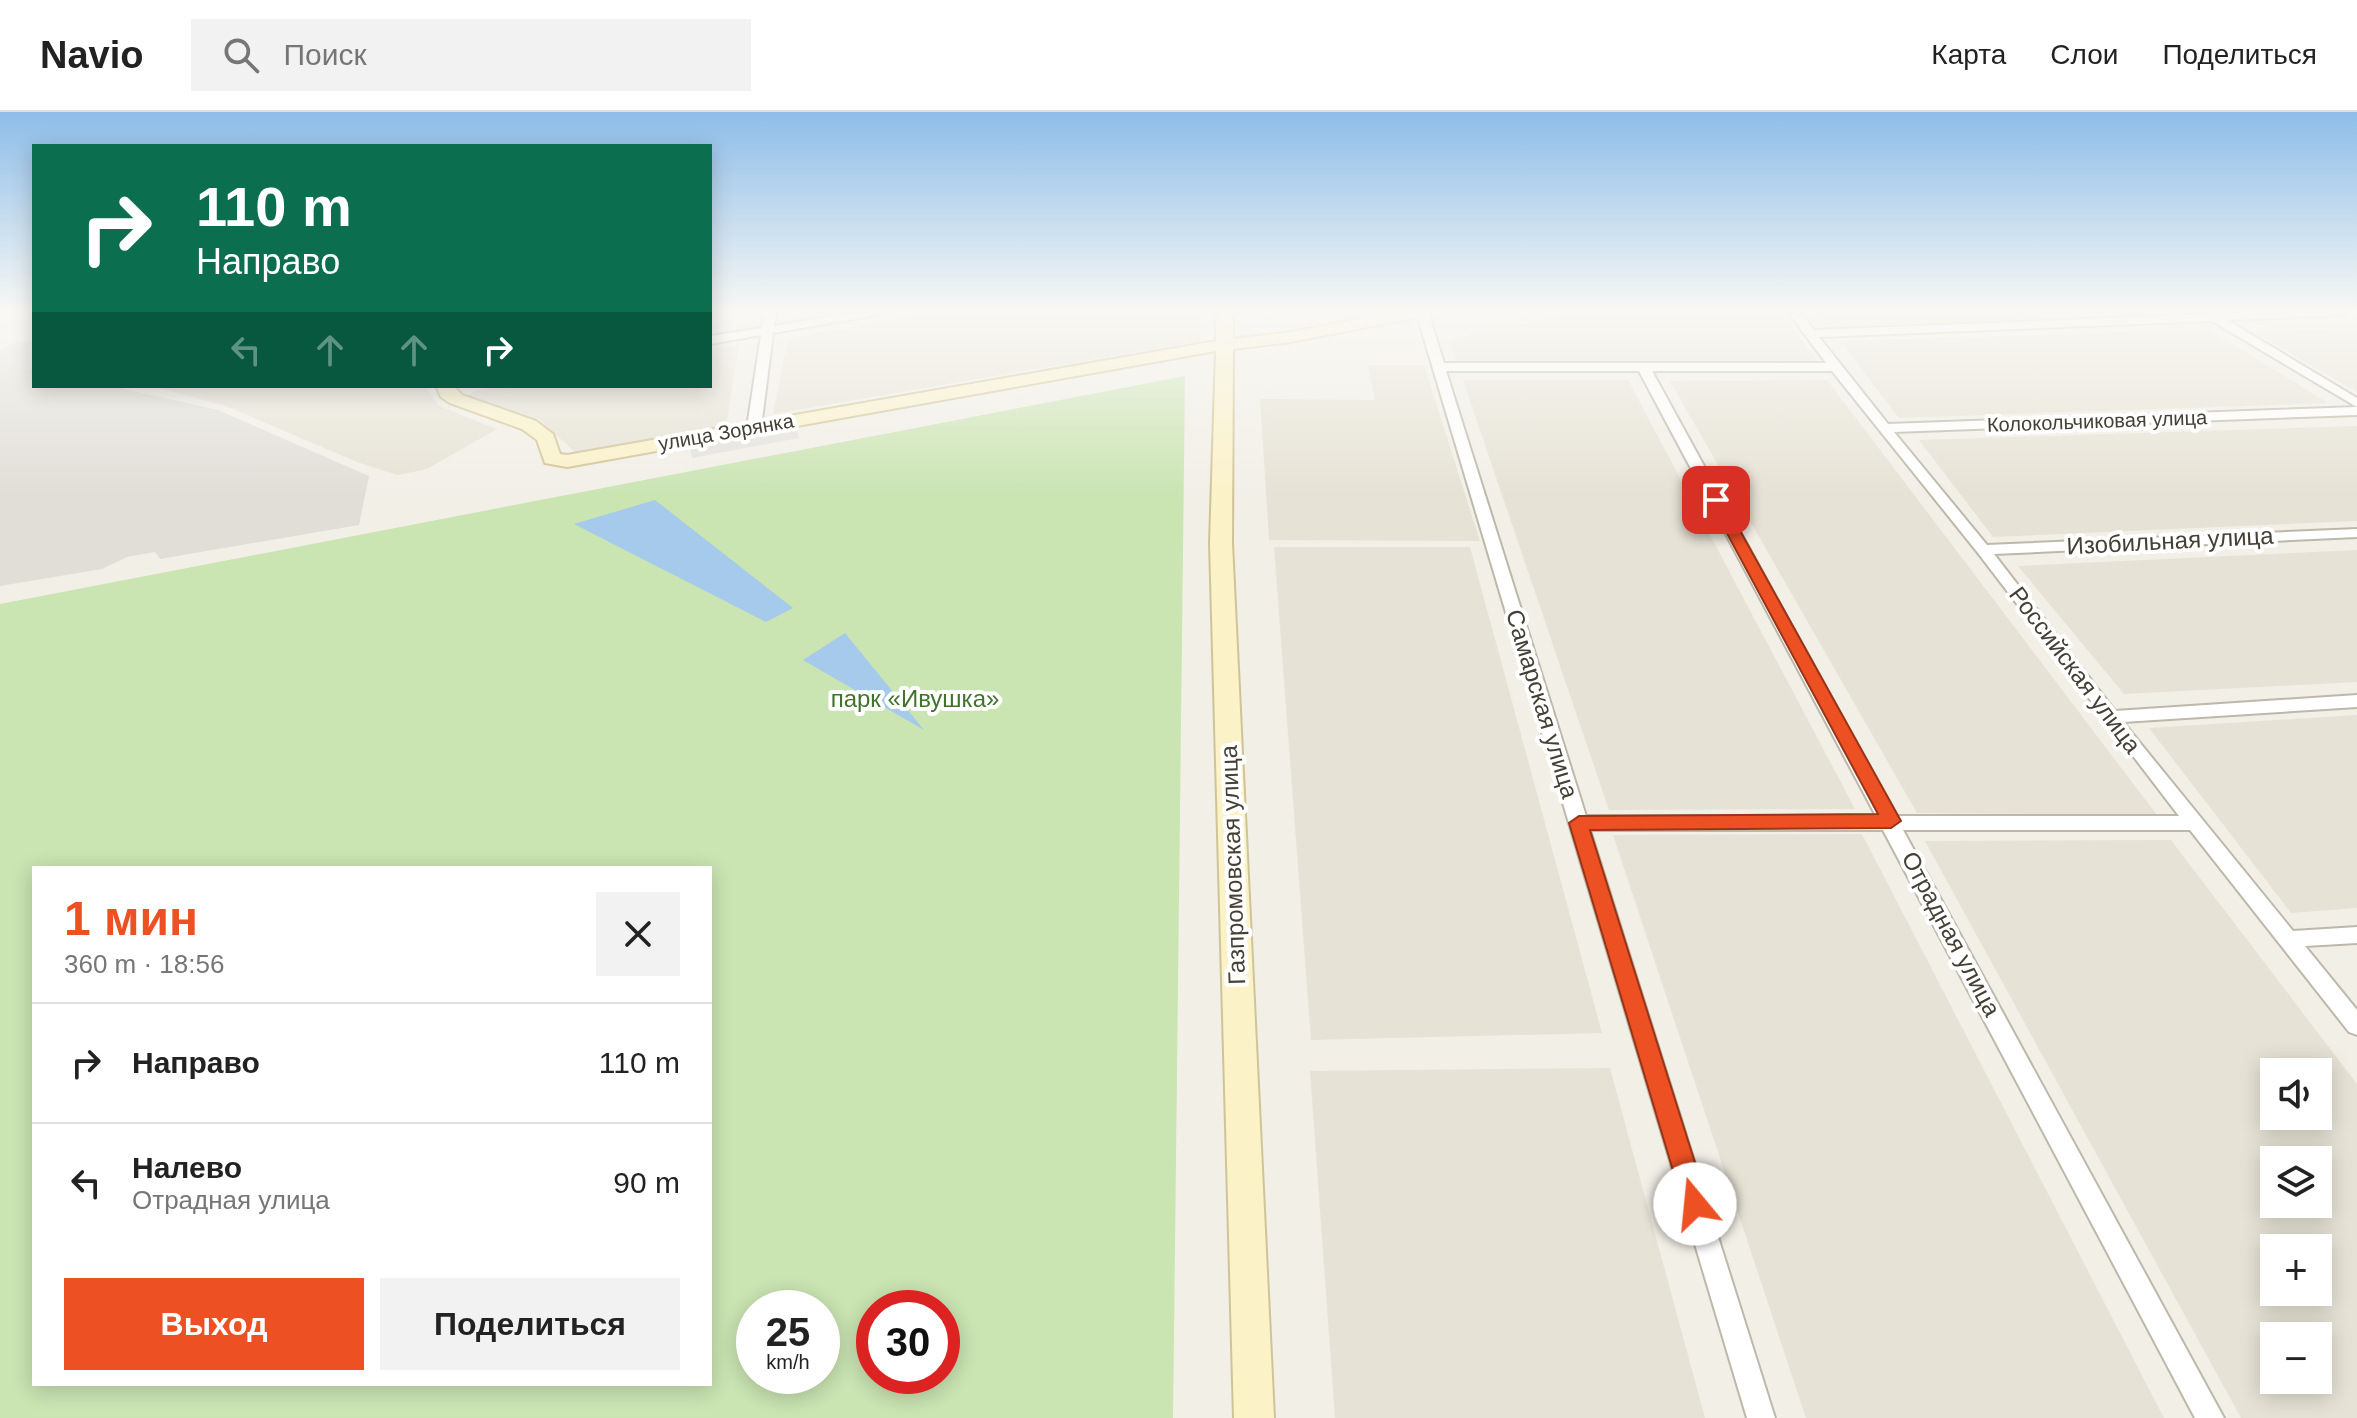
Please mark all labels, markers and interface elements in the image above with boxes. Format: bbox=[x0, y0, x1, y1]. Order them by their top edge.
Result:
search box bbox=[191, 19, 751, 91]
icon: search bbox=[219, 33, 263, 77]
text: Navio bbox=[40, 34, 143, 76]
text: Поиск bbox=[283, 38, 367, 71]
text: Карта bbox=[1931, 39, 2006, 70]
text: Слои bbox=[2050, 39, 2118, 70]
text: Поделиться bbox=[2162, 39, 2317, 70]
text: 110 m bbox=[196, 175, 352, 238]
icon: right bbox=[64, 176, 168, 280]
text: Направо bbox=[196, 241, 340, 282]
icon: left bbox=[224, 328, 268, 372]
icon: ahead bbox=[308, 328, 352, 372]
icon: ahead bbox=[392, 328, 436, 372]
icon: right bbox=[476, 328, 520, 372]
street label: Колокольчиковая улица bbox=[1987, 406, 2208, 436]
street label: улица Зорянка bbox=[657, 409, 796, 455]
pin bbox=[1682, 466, 1750, 534]
icon: arrive bbox=[1694, 478, 1738, 522]
street label: Изобильная улица bbox=[2066, 522, 2275, 559]
street label: Российская улица bbox=[2004, 581, 2147, 759]
street label: Самарская улица bbox=[1501, 606, 1584, 802]
park label: парк «Ивушка» bbox=[831, 685, 999, 712]
street label: Газпромовская улица bbox=[1215, 744, 1250, 985]
street label: Отрадная улица bbox=[1897, 847, 2007, 1021]
text: 1 мин bbox=[64, 892, 198, 945]
button: close bbox=[596, 892, 680, 976]
text: 360 m · 18:56 bbox=[64, 949, 224, 979]
icon: right bbox=[64, 1041, 108, 1085]
text: Направо bbox=[132, 1046, 260, 1079]
text: 110 m bbox=[599, 1046, 680, 1079]
map controls bbox=[2260, 1058, 2332, 1394]
button: sound bbox=[2260, 1058, 2332, 1130]
button: layers bbox=[2260, 1146, 2332, 1218]
text: Налево bbox=[132, 1151, 242, 1184]
icon: left bbox=[64, 1161, 108, 1205]
position arrow bbox=[1653, 1162, 1737, 1246]
text: 90 m bbox=[613, 1166, 680, 1199]
text: Отрадная улица bbox=[132, 1185, 330, 1215]
button: + bbox=[2260, 1234, 2332, 1306]
button: Выход bbox=[64, 1278, 364, 1370]
button: Поделиться bbox=[380, 1278, 680, 1370]
speed limit sign: 30 bbox=[856, 1290, 960, 1394]
text: 25 bbox=[766, 1310, 810, 1354]
button: − bbox=[2260, 1322, 2332, 1394]
text: km/h bbox=[766, 1351, 810, 1373]

